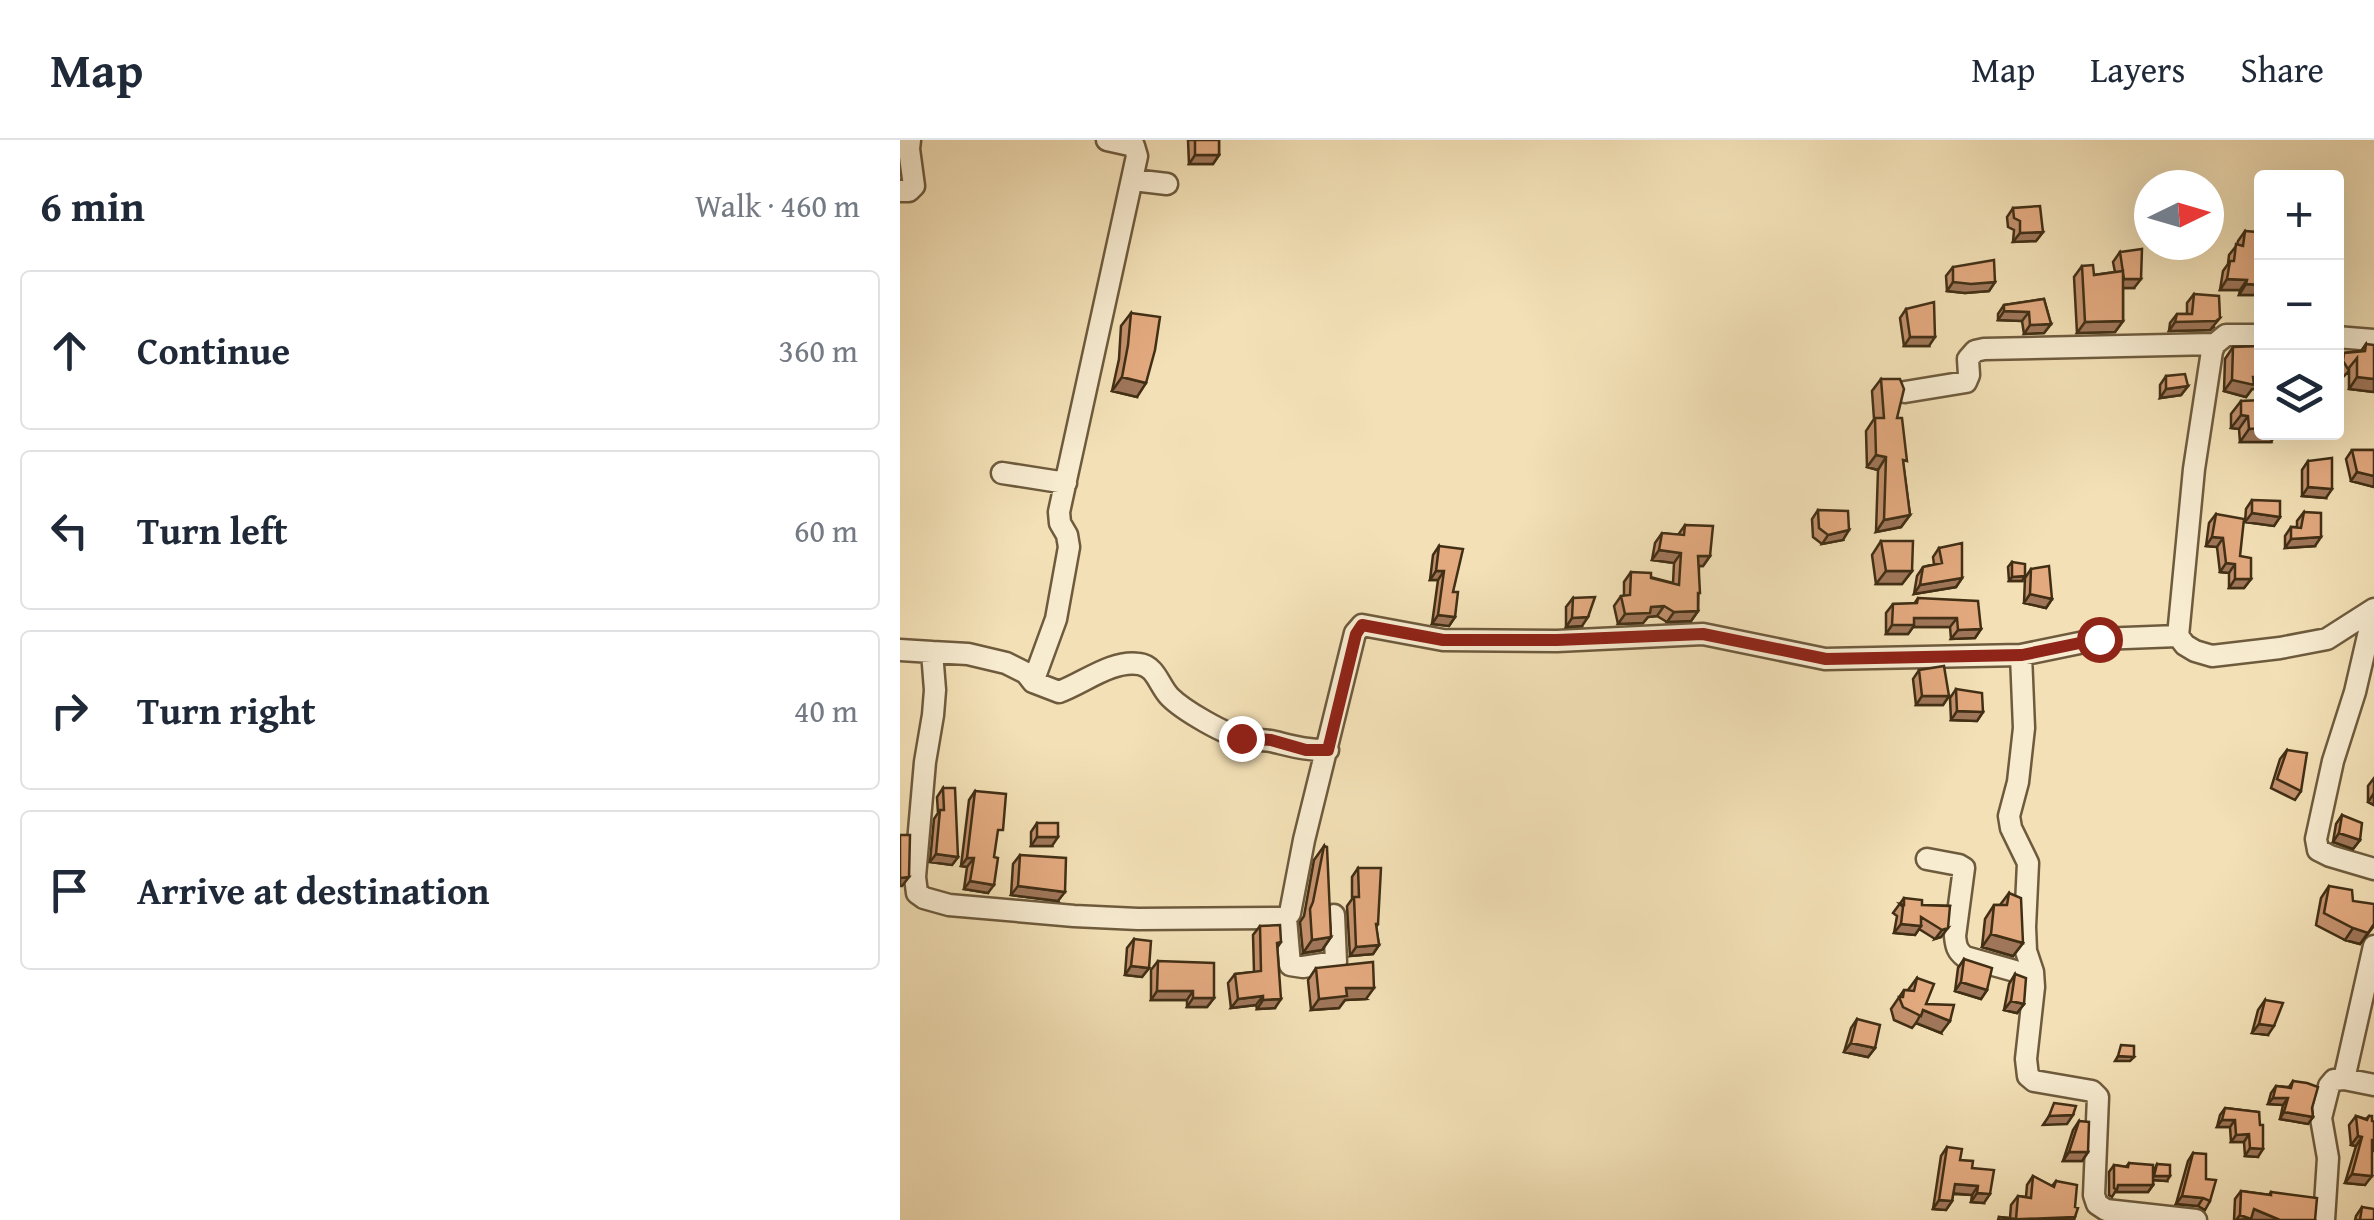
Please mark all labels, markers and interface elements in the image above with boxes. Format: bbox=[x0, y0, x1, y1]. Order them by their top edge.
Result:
text: Map bbox=[50, 34, 143, 105]
text: Map bbox=[1971, 44, 2035, 95]
text: Layers bbox=[2090, 44, 2185, 95]
text: Share bbox=[2240, 44, 2324, 95]
north arrow bbox=[2134, 170, 2224, 260]
map controls bbox=[2254, 170, 2344, 440]
button: + bbox=[2254, 170, 2344, 260]
text: 6 min bbox=[40, 175, 145, 236]
text: Walk · 460 m bbox=[695, 182, 860, 229]
button: − bbox=[2254, 260, 2344, 350]
text: Continue bbox=[137, 322, 290, 378]
icon: ahead bbox=[42, 323, 97, 378]
text: 360 m bbox=[779, 327, 858, 374]
button: layers bbox=[2254, 350, 2344, 440]
text: Turn left bbox=[137, 502, 288, 558]
icon: left bbox=[42, 503, 97, 558]
text: 60 m bbox=[794, 507, 858, 554]
route start bbox=[2077, 617, 2123, 663]
text: Turn right bbox=[137, 682, 316, 738]
icon: right bbox=[42, 683, 97, 738]
text: 40 m bbox=[794, 687, 858, 734]
route end bbox=[1219, 716, 1265, 762]
text: Arrive at destination bbox=[137, 862, 490, 918]
icon: arrive bbox=[42, 863, 97, 918]

